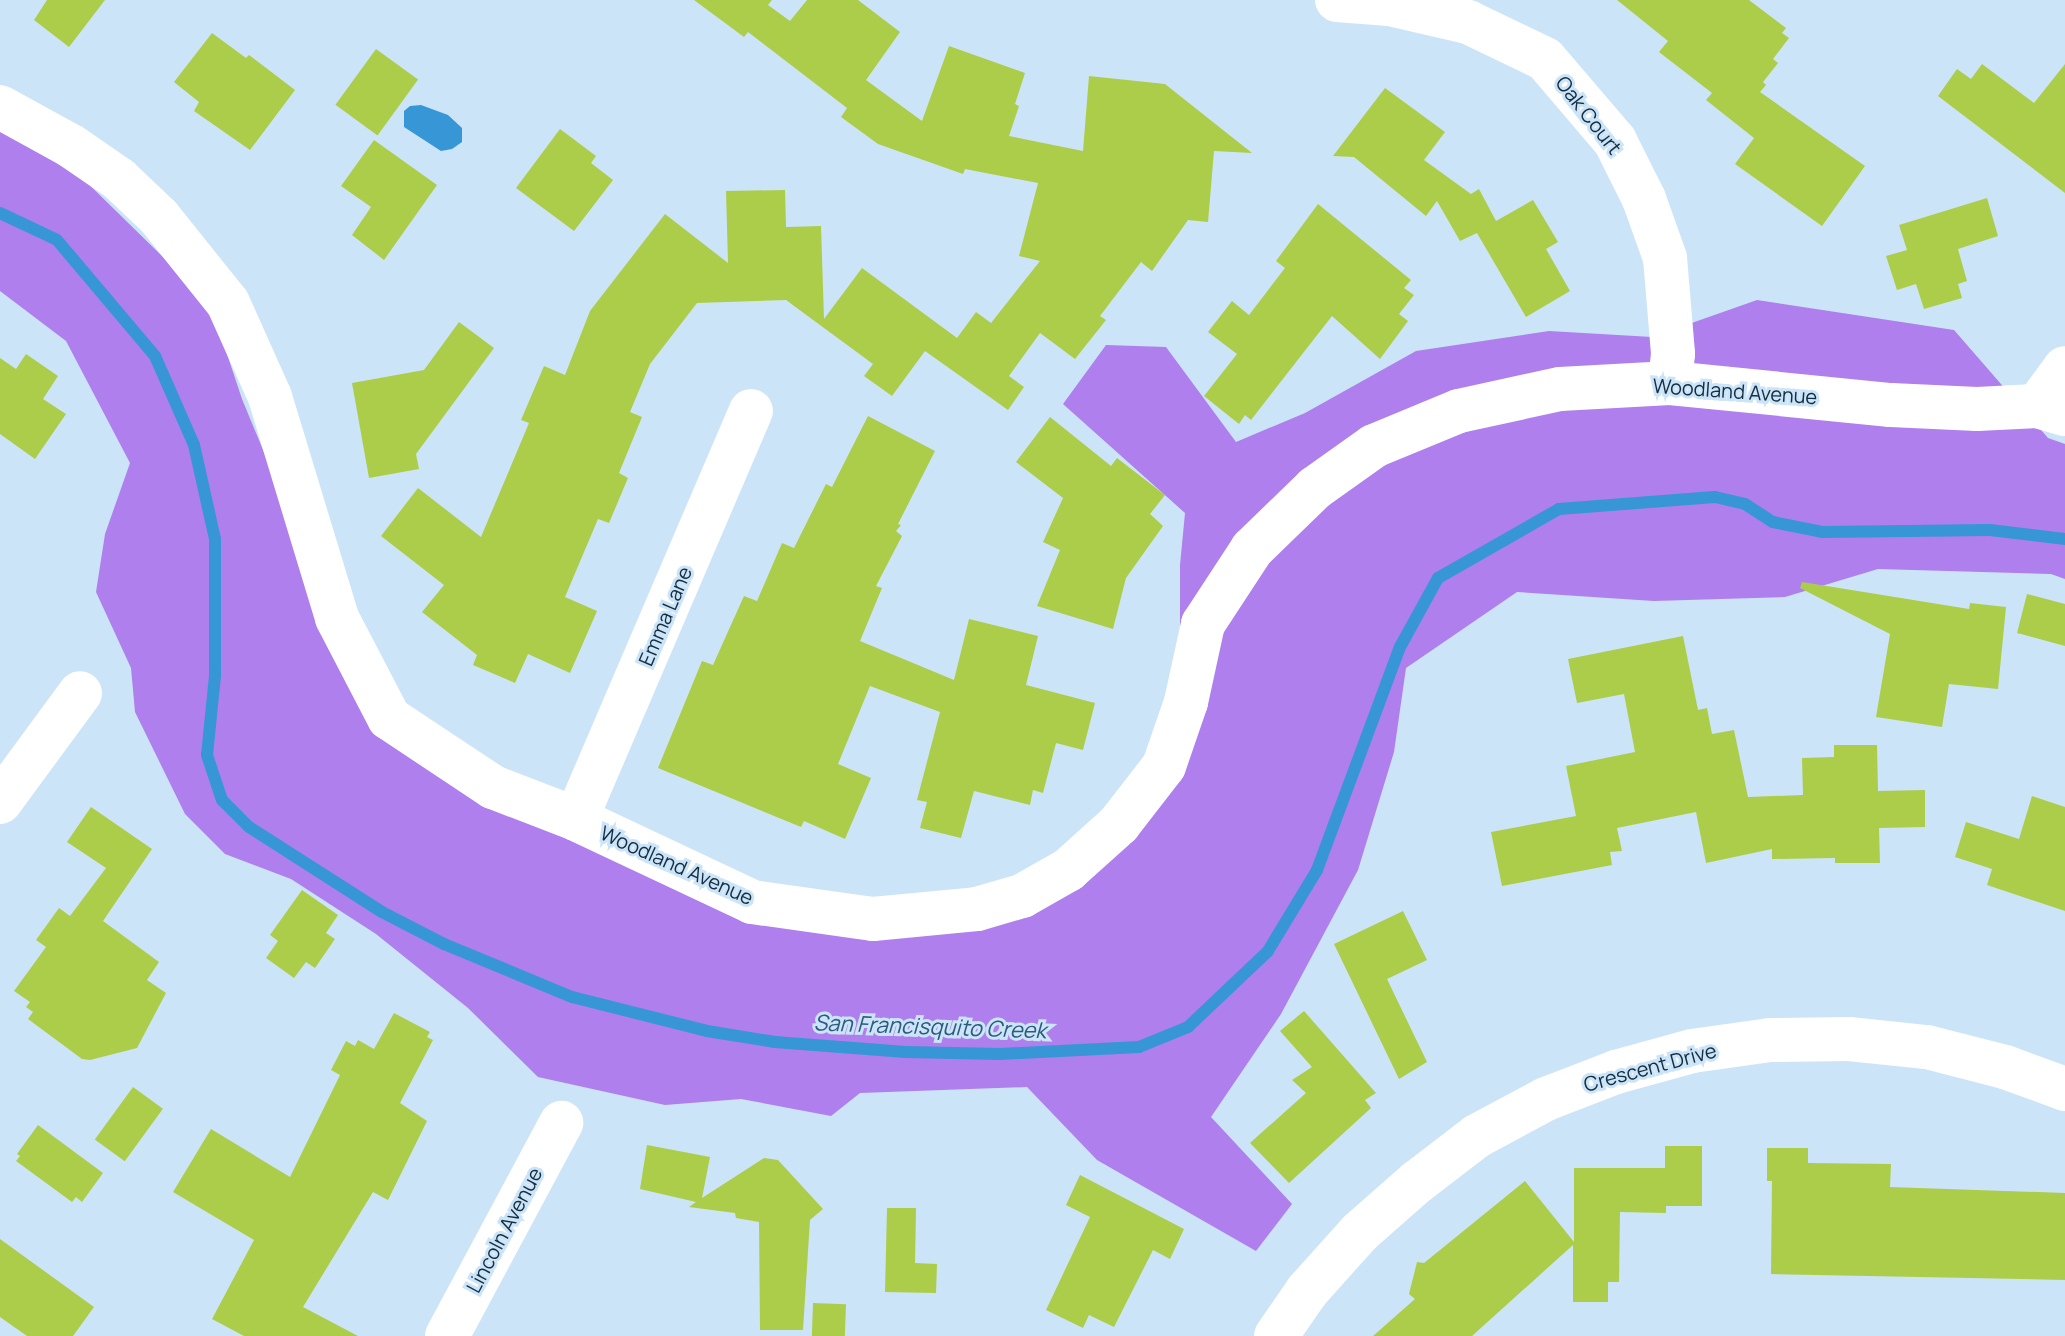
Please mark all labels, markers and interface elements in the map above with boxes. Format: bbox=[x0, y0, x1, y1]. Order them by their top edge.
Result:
street label: Oak Court bbox=[1551, 71, 1627, 159]
street label: Woodland Avenue bbox=[1652, 373, 1818, 409]
street label: Emma Lane bbox=[633, 563, 697, 669]
street label: Woodland Avenue bbox=[597, 820, 757, 910]
water label: San Francisquito Creek bbox=[813, 1010, 1047, 1044]
street label: Crescent Drive bbox=[1581, 1038, 1719, 1096]
street label: Lincoln Avenue bbox=[461, 1163, 547, 1297]

